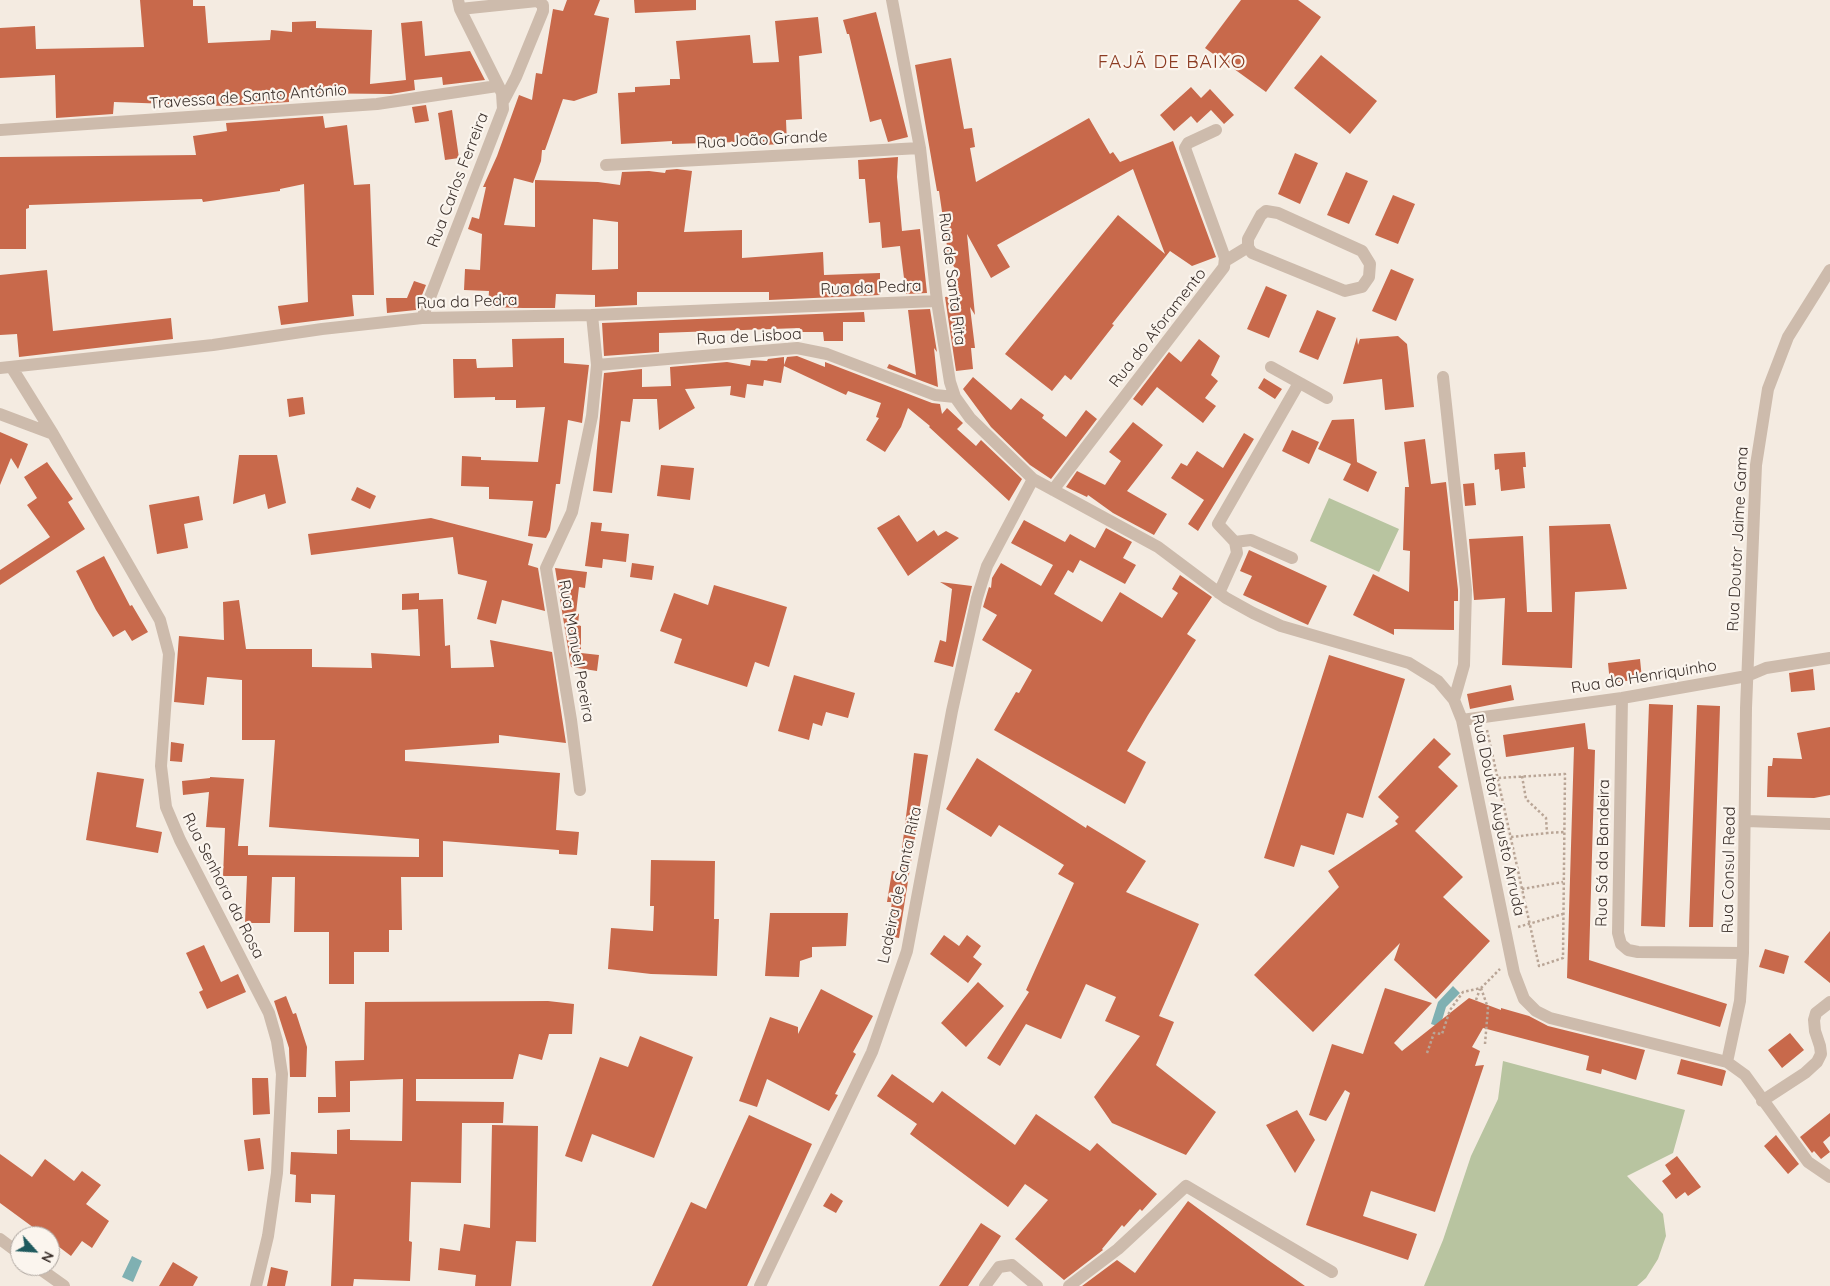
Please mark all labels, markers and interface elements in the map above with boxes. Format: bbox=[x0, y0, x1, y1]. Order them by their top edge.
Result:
district label: FAJÃ DE BAIXO bbox=[1096, 51, 1248, 73]
street label: Travessa de Santo António bbox=[148, 81, 348, 113]
street label: Rua Carlos Ferreira bbox=[423, 110, 493, 250]
street label: Rua João Grande bbox=[696, 127, 828, 153]
street label: Rua de Santa Rita bbox=[934, 212, 970, 346]
street label: Rua do Aforamento bbox=[1105, 264, 1211, 392]
street label: Rua da Pedra bbox=[820, 277, 922, 299]
street label: Rua da Pedra bbox=[416, 291, 518, 313]
street label: Rua de Lisboa bbox=[696, 325, 802, 349]
street label: Rua Doutor Jaime Gama bbox=[1724, 446, 1752, 632]
street label: Rua Manuel Pereira bbox=[554, 578, 598, 724]
street label: Rua do Henriquinho bbox=[1570, 656, 1718, 698]
street label: Rua Doutor Augusto Arruda bbox=[1467, 712, 1529, 918]
street label: Rua Sá da Bandeira bbox=[1592, 779, 1614, 927]
street label: Ladeira de Santa Rita bbox=[874, 805, 926, 965]
street label: Rua Consul Read bbox=[1718, 806, 1740, 934]
street label: Rua Senhora da Rosa bbox=[178, 810, 268, 962]
north arrow bbox=[10, 1226, 60, 1276]
text: N bbox=[37, 1249, 58, 1266]

